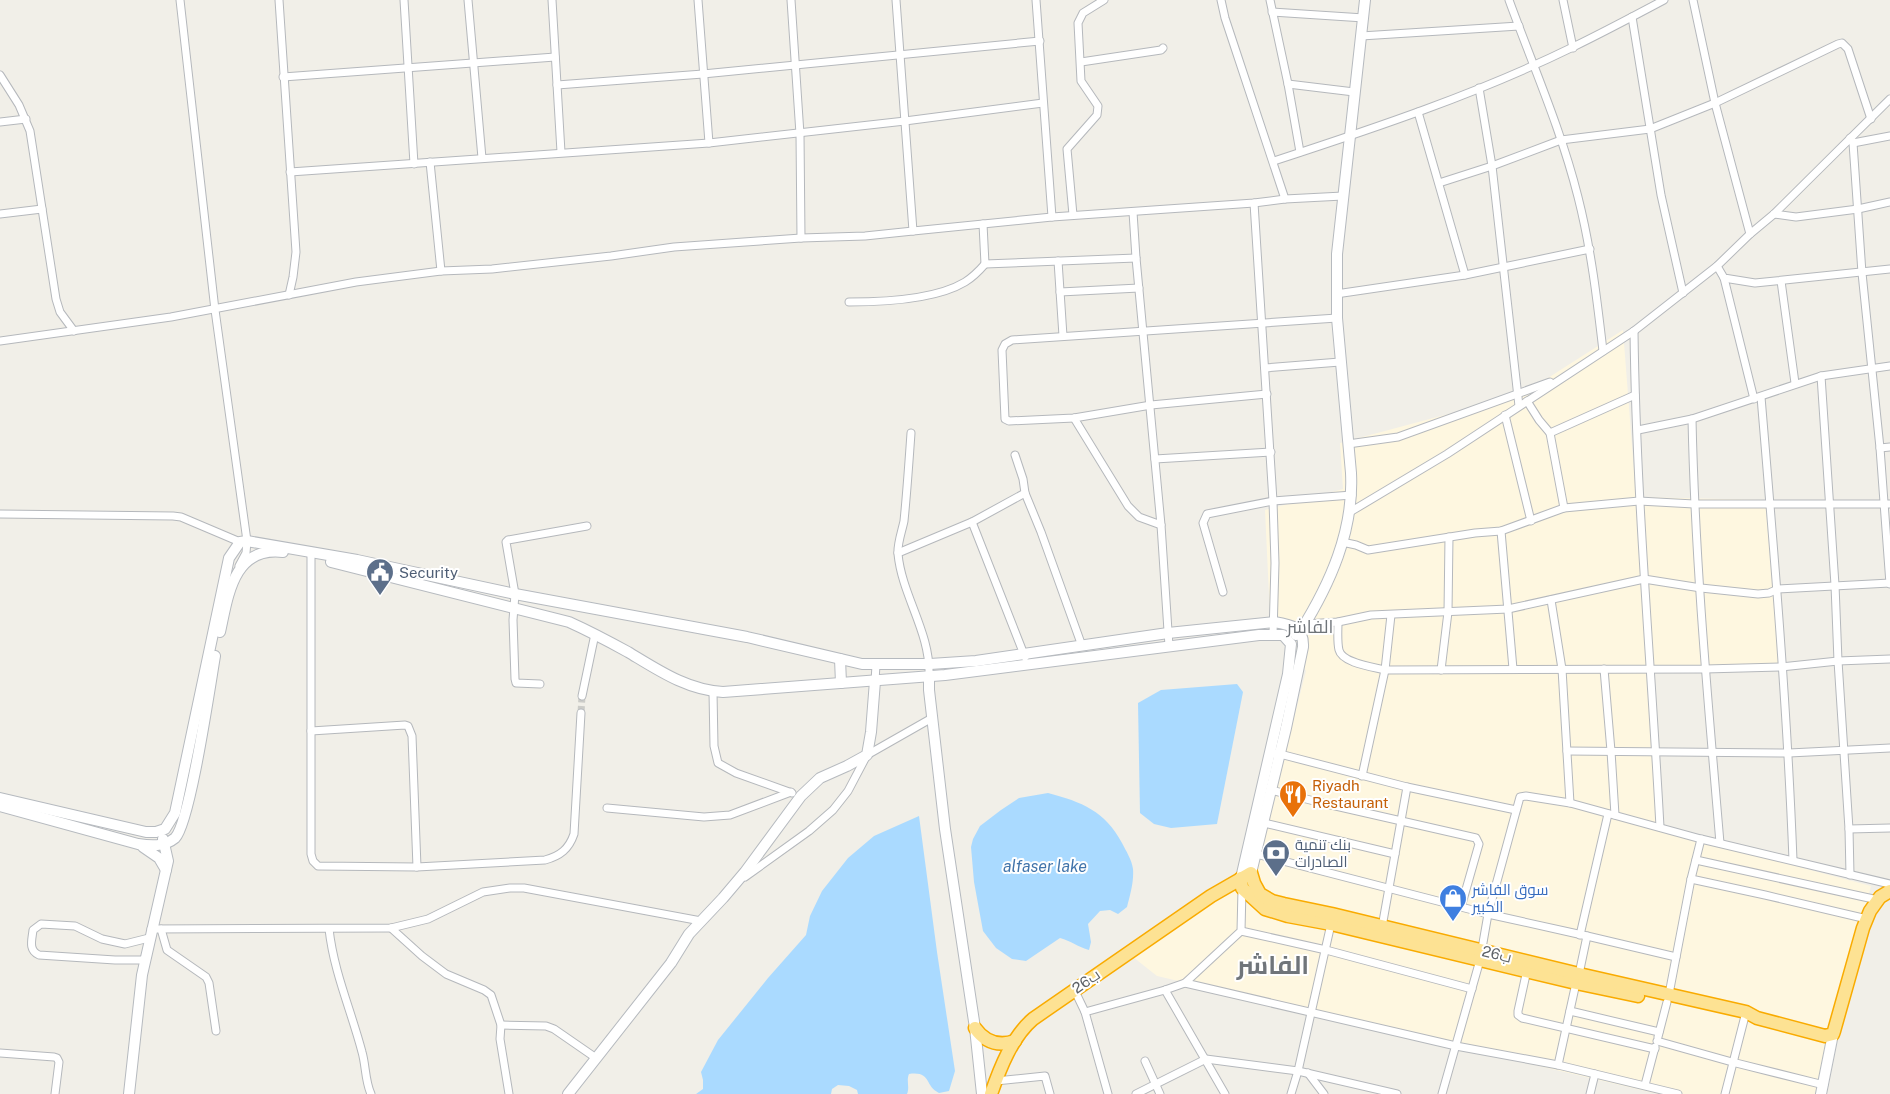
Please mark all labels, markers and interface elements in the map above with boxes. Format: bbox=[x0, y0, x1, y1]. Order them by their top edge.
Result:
public building icon: Security bbox=[365, 557, 395, 596]
place label: Security bbox=[399, 564, 458, 581]
district label: الفاشر bbox=[1286, 616, 1333, 638]
place label: Riyadh Restaurant bbox=[1312, 777, 1389, 811]
restaurant icon: Riyadh Restaurant bbox=[1278, 779, 1308, 818]
place label: بنك تنمية الصادرات bbox=[1295, 836, 1351, 871]
bank icon: بنك تنمية الصادرات bbox=[1261, 838, 1291, 877]
water label: alfaser lake bbox=[1003, 857, 1087, 876]
place label: سوق الفاشر الكبير bbox=[1471, 881, 1549, 916]
shop icon: سوق الفاشر الكبير bbox=[1438, 883, 1468, 922]
street label: 26ب bbox=[1480, 942, 1514, 966]
district label: الفاشر bbox=[1236, 950, 1309, 980]
street label: 26ب bbox=[1069, 965, 1103, 997]

